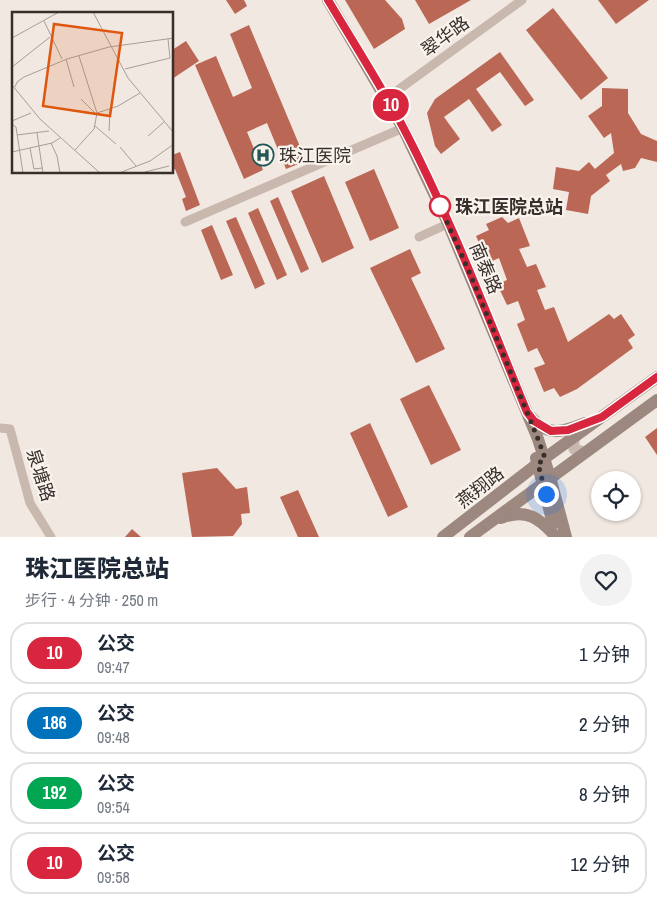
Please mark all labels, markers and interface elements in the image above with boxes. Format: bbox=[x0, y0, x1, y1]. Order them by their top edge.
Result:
street label: 翠华路 bbox=[416, 10, 474, 62]
inset map bbox=[12, 12, 174, 174]
line badge: 10 bbox=[368, 89, 414, 121]
text: 10 bbox=[383, 92, 399, 117]
hospital icon: 珠江医院 bbox=[251, 143, 275, 167]
place label: 珠江医院 bbox=[279, 143, 351, 168]
place label: 珠江医院总站 bbox=[455, 194, 563, 219]
marker: 珠江医院总站 bbox=[429, 195, 451, 217]
street label: 南泰路 bbox=[464, 238, 508, 298]
street label: 泉塘路 bbox=[21, 445, 61, 505]
street label: 燕翔路 bbox=[451, 461, 509, 513]
map controls bbox=[591, 471, 641, 521]
button: locate bbox=[591, 471, 641, 521]
your location bbox=[534, 482, 559, 507]
text: 珠江医院总站 bbox=[25, 552, 169, 584]
button: heart bbox=[580, 554, 632, 606]
text: 步行 · 4 分钟 · 250 m bbox=[25, 589, 158, 611]
text: 公交 bbox=[97, 630, 135, 656]
text: 10 bbox=[46, 640, 63, 665]
text: 1 分钟 bbox=[579, 641, 630, 667]
text: 09:47 bbox=[97, 656, 130, 678]
text: 公交 bbox=[97, 700, 135, 726]
text: 186 bbox=[42, 710, 67, 735]
text: 2 分钟 bbox=[579, 711, 630, 737]
text: 09:48 bbox=[97, 726, 130, 748]
text: 公交 bbox=[97, 770, 135, 796]
text: 192 bbox=[42, 780, 67, 805]
text: 8 分钟 bbox=[579, 781, 630, 807]
text: 09:54 bbox=[97, 796, 130, 818]
text: 公交 bbox=[97, 840, 135, 866]
text: 10 bbox=[46, 850, 63, 875]
text: 12 分钟 bbox=[570, 851, 630, 877]
text: 09:58 bbox=[97, 866, 130, 888]

